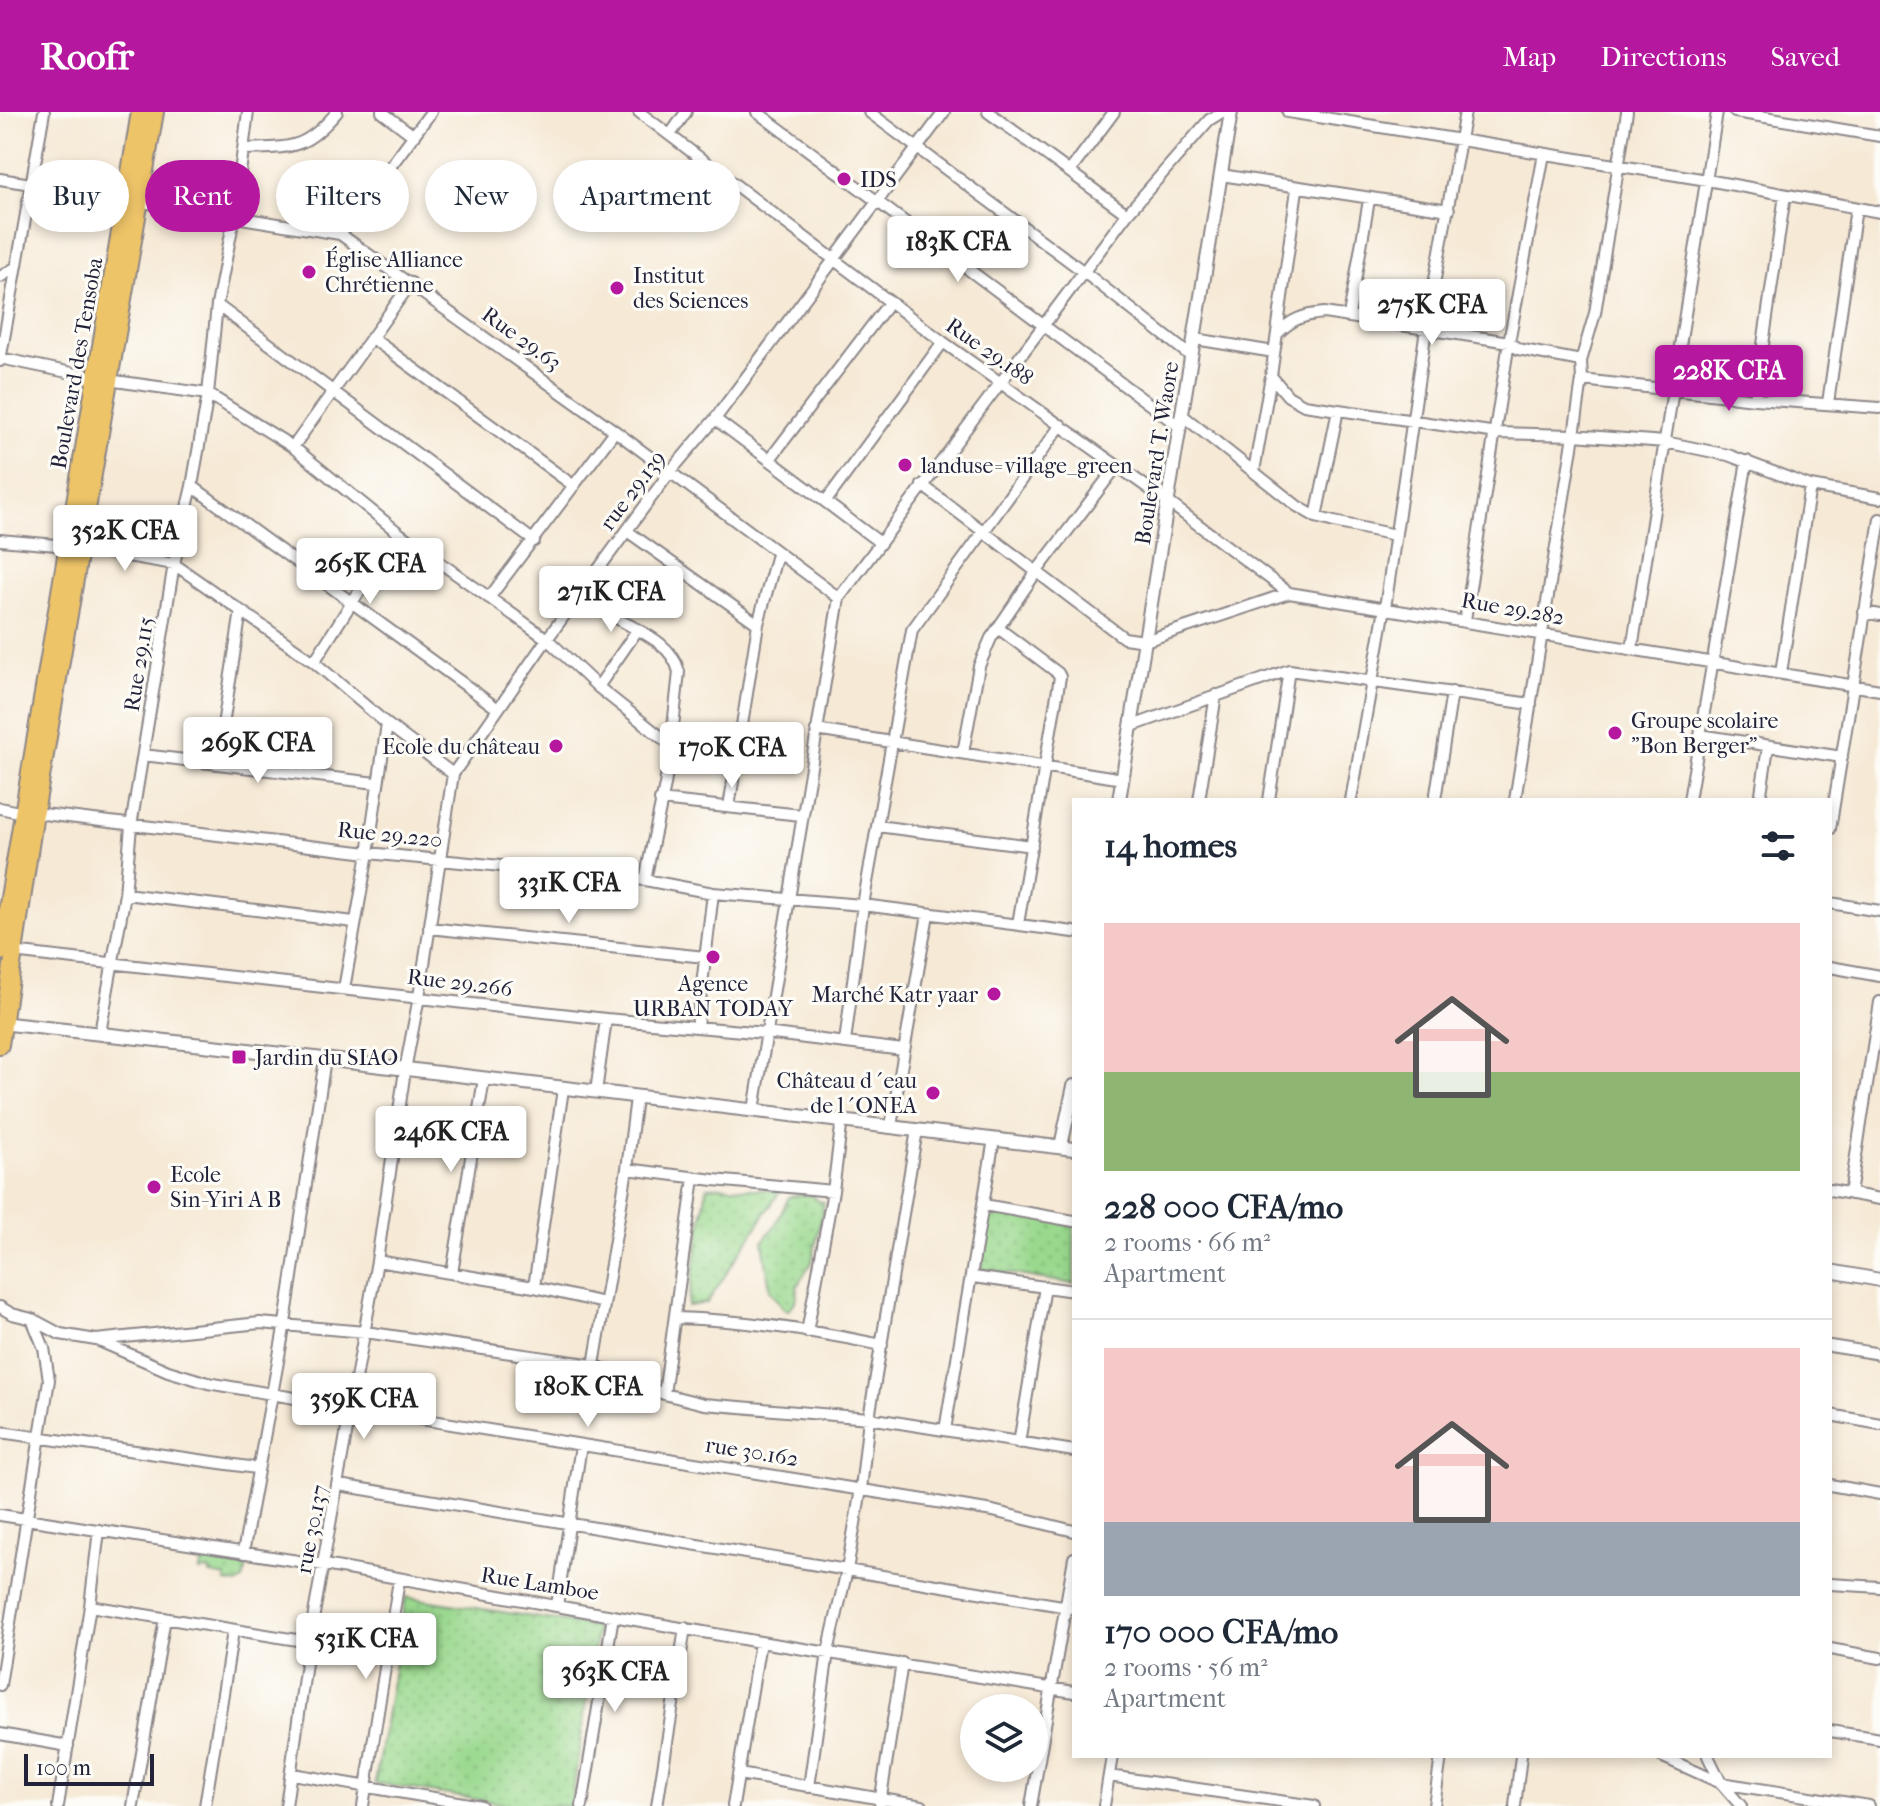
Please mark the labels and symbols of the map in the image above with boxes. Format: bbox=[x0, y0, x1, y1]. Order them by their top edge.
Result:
place label: IDS bbox=[860, 167, 897, 193]
marker: IDS bbox=[835, 170, 853, 188]
pin: 183K CFA bbox=[875, 216, 1041, 284]
place label: Église Alliance Chrétienne bbox=[325, 246, 463, 298]
street label: Boulevard des Tensoba bbox=[46, 255, 109, 471]
marker: Église Alliance Chrétienne bbox=[300, 263, 318, 281]
place label: Institut des Sciences bbox=[633, 263, 748, 314]
marker: Institut des Sciences bbox=[608, 279, 626, 297]
pin: 275K CFA bbox=[1349, 279, 1515, 347]
street label: Rue 29.63 bbox=[477, 301, 566, 376]
street label: Rue 29.188 bbox=[941, 312, 1038, 391]
pin: 228K CFA bbox=[1646, 345, 1812, 413]
street label: Boulevard T. Waore bbox=[1130, 360, 1184, 547]
street label: rue 29.139 bbox=[594, 446, 671, 536]
place label: landuse=village_green bbox=[920, 453, 1133, 479]
marker: landuse=village_green bbox=[896, 456, 914, 474]
pin: 352K CFA bbox=[42, 505, 208, 573]
pin: 265K CFA bbox=[287, 538, 453, 606]
pin: 271K CFA bbox=[528, 566, 694, 634]
street label: Rue 29.282 bbox=[1459, 587, 1566, 631]
street label: Rue 29.115 bbox=[119, 615, 159, 713]
place label: Groupe scolaire "Bon Berger" bbox=[1631, 708, 1779, 759]
pin: 269K CFA bbox=[175, 717, 341, 785]
pin: 170K CFA bbox=[649, 722, 815, 790]
marker: Groupe scolaire "Bon Berger" bbox=[1606, 724, 1624, 742]
place label: Ecole du château bbox=[382, 734, 541, 760]
marker: Ecole du château bbox=[547, 737, 565, 755]
street label: Rue 29.220 bbox=[336, 817, 444, 853]
pin: 331K CFA bbox=[486, 857, 652, 925]
marker: Agence URBAN TODAY bbox=[704, 948, 722, 966]
street label: Rue 29.266 bbox=[406, 964, 514, 1002]
place label: Agence URBAN TODAY bbox=[633, 971, 794, 1022]
place label: Marché Katr yaar bbox=[811, 982, 979, 1008]
marker: Marché Katr yaar bbox=[985, 985, 1003, 1003]
place label: Jardin du SIAO bbox=[253, 1045, 398, 1071]
marker: Jardin du SIAO bbox=[230, 1048, 248, 1066]
place label: Château d´eau de l´ONEA bbox=[777, 1068, 918, 1119]
marker: Château d´eau de l´ONEA bbox=[924, 1084, 942, 1102]
pin: 246K CFA bbox=[368, 1106, 534, 1174]
place label: Ecole Sin-Yiri A B bbox=[170, 1162, 281, 1213]
marker: Ecole Sin-Yiri A B bbox=[145, 1178, 163, 1196]
pin: 180K CFA bbox=[505, 1361, 671, 1429]
pin: 359K CFA bbox=[281, 1373, 447, 1441]
street label: rue 30.162 bbox=[704, 1432, 800, 1472]
street label: rue 30.137 bbox=[291, 1482, 333, 1576]
street label: Rue Lamboe bbox=[479, 1562, 601, 1606]
pin: 531K CFA bbox=[283, 1613, 449, 1681]
pin: 363K CFA bbox=[532, 1646, 698, 1714]
scale bar bbox=[24, 1750, 154, 1786]

